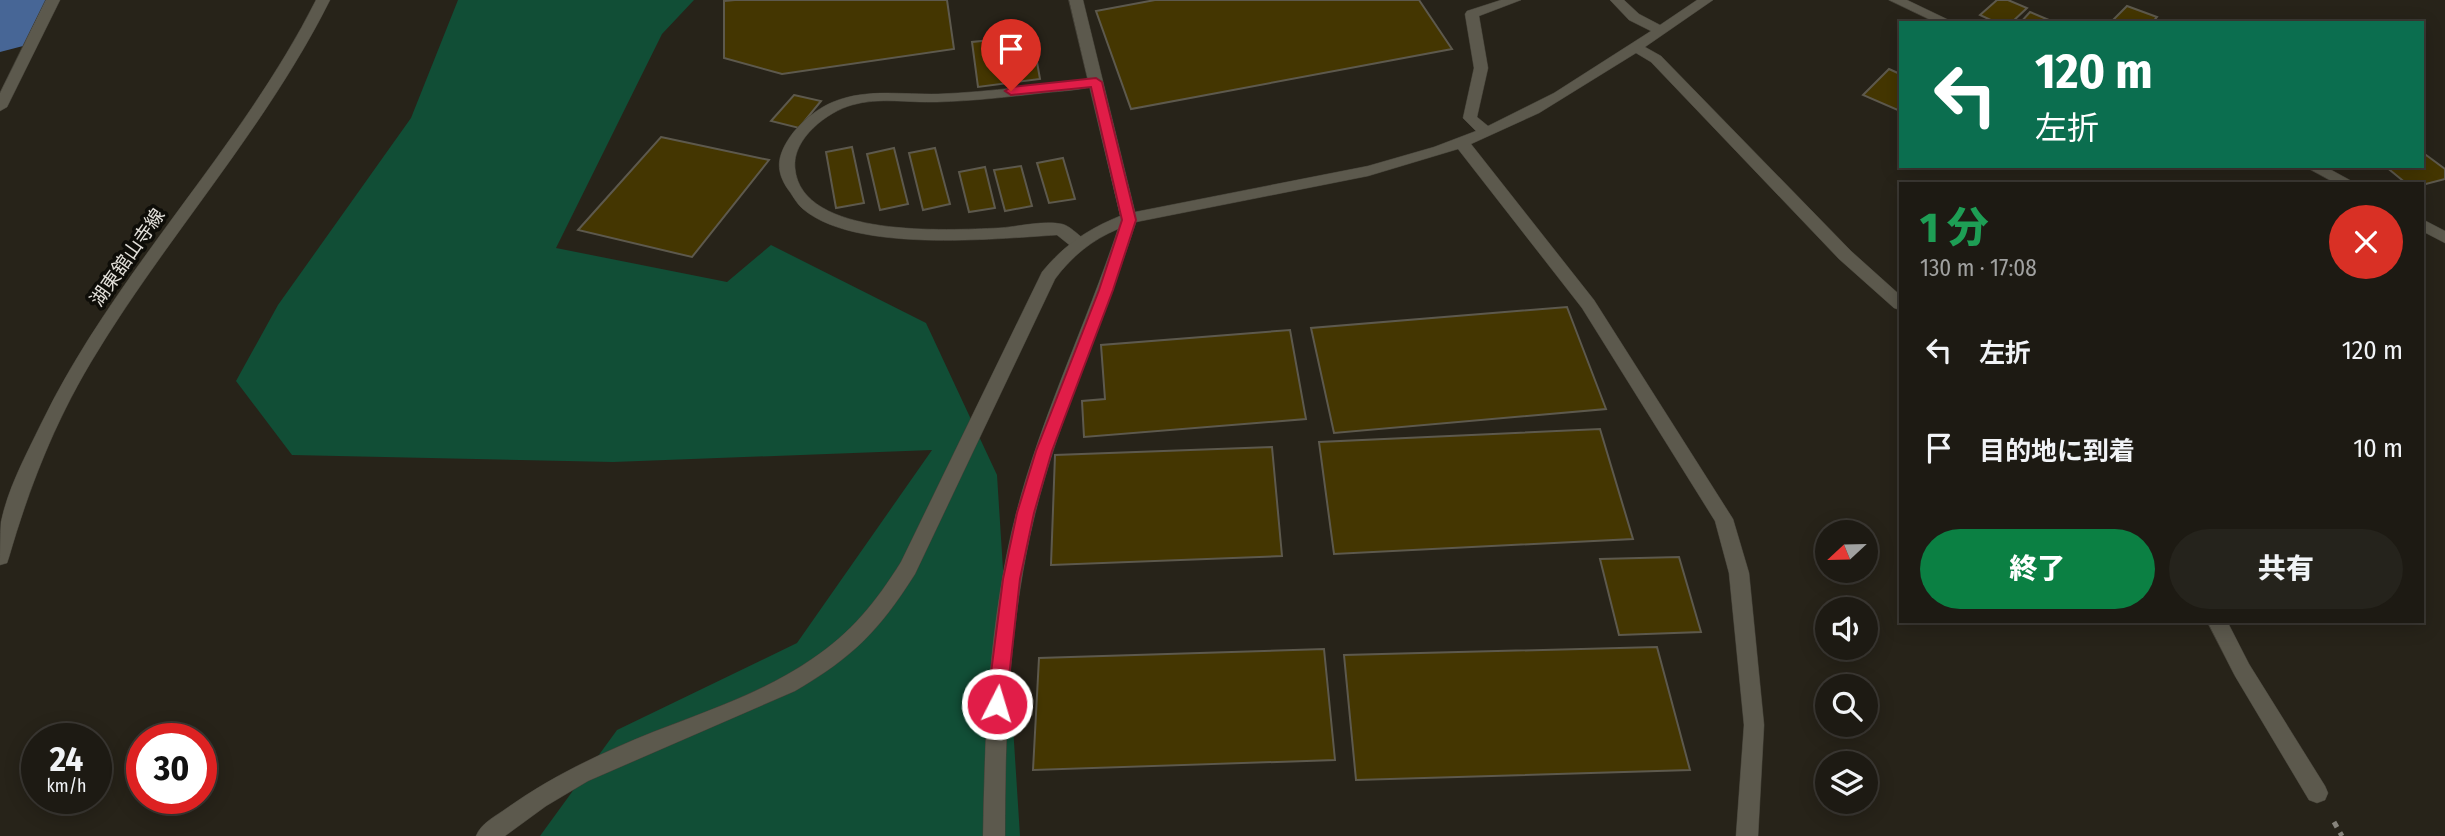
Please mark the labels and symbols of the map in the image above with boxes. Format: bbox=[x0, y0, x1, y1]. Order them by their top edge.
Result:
pin bbox=[981, 19, 1041, 91]
street label: 湖東舘山寺線 bbox=[85, 204, 170, 311]
north arrow bbox=[1815, 520, 1878, 583]
position arrow bbox=[960, 667, 1034, 741]
speed limit sign: 30 bbox=[126, 723, 217, 814]

